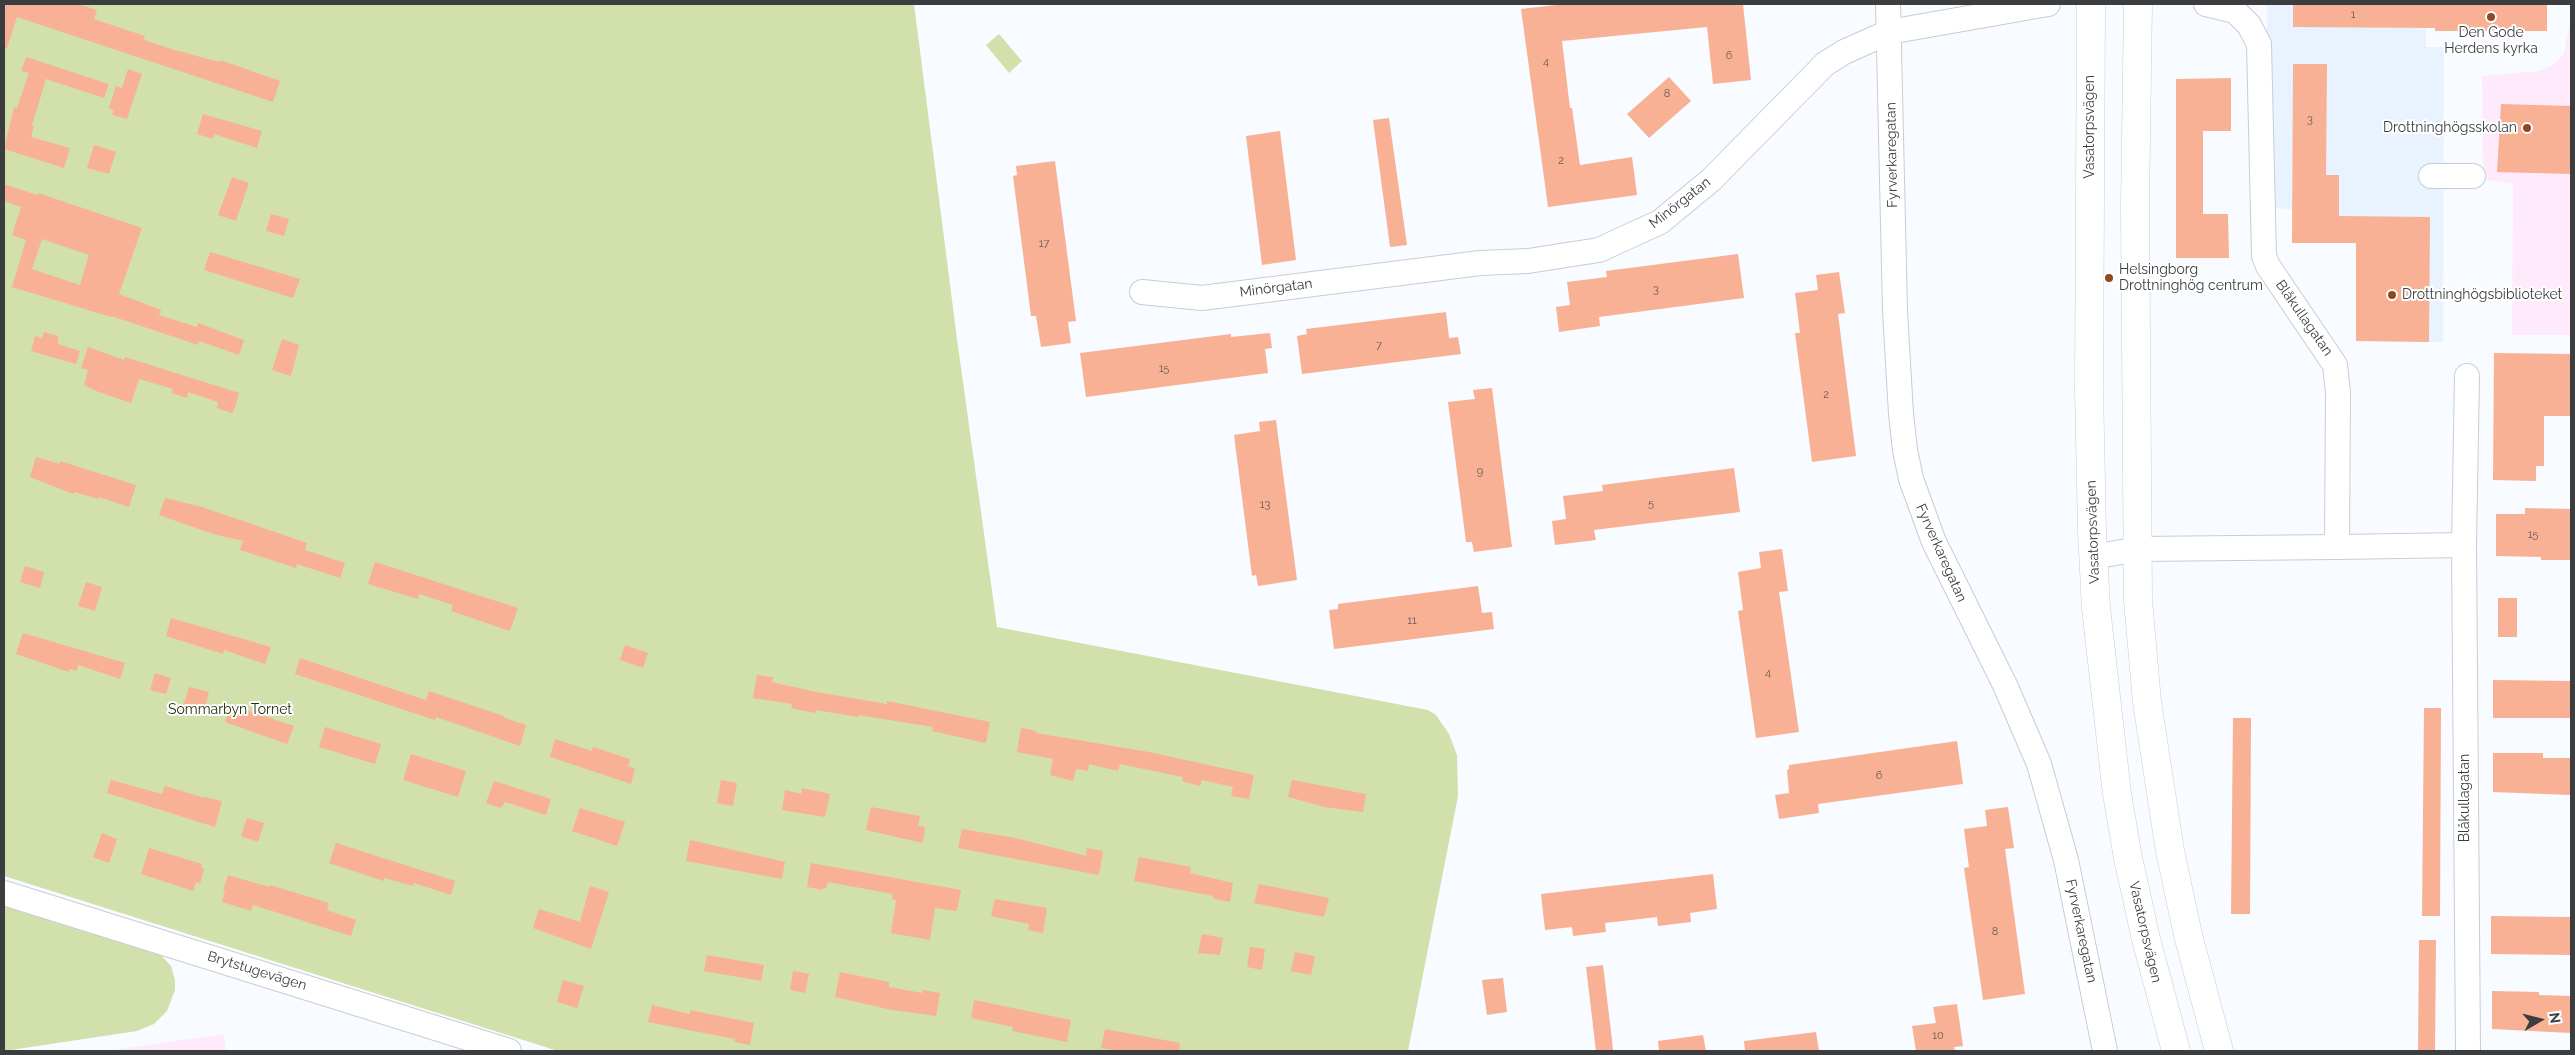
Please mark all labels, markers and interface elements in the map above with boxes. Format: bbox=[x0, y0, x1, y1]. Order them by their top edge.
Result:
house number: 1 bbox=[2351, 8, 2355, 22]
marker: Den Gode Herdens kyrka bbox=[2485, 11, 2497, 23]
place label: Den Gode Herdens kyrka bbox=[2444, 25, 2538, 58]
house number: 6 bbox=[1726, 49, 1732, 63]
house number: 4 bbox=[1543, 55, 1549, 69]
street label: Vasatorpsvägen bbox=[2082, 75, 2098, 179]
house number: 8 bbox=[1664, 87, 1670, 101]
street label: Fyrverkaregatan bbox=[1883, 102, 1901, 208]
house number: 3 bbox=[2307, 113, 2313, 127]
place label: Drottninghögsskolan bbox=[2383, 120, 2517, 136]
marker: Drottninghögsskolan bbox=[2521, 122, 2533, 134]
house number: 2 bbox=[1558, 154, 1564, 168]
street label: Minörgatan bbox=[1646, 174, 1714, 232]
house number: 17 bbox=[1039, 237, 1049, 251]
place label: Helsingborg Drottninghög centrum bbox=[2119, 262, 2263, 294]
marker: Helsingborg Drottninghög centrum bbox=[2103, 272, 2115, 284]
street label: Minörgatan bbox=[1239, 275, 1313, 301]
street label: Blåkullagatan bbox=[2272, 277, 2336, 359]
house number: 3 bbox=[1653, 283, 1659, 297]
place label: Drottninghögsbiblioteket bbox=[2402, 287, 2562, 303]
marker: Drottninghögsbiblioteket bbox=[2386, 289, 2398, 301]
house number: 7 bbox=[1376, 339, 1382, 353]
house number: 15 bbox=[1159, 362, 1169, 376]
house number: 2 bbox=[1823, 388, 1829, 402]
house number: 9 bbox=[1477, 465, 1483, 479]
street label: Vasatorpsvägen bbox=[2083, 480, 2103, 584]
house number: 5 bbox=[1648, 497, 1654, 511]
house number: 13 bbox=[1260, 498, 1270, 512]
street label: Fyrverkaregatan bbox=[1912, 501, 1970, 605]
house number: 15 bbox=[2528, 528, 2538, 542]
house number: 11 bbox=[1407, 614, 1417, 628]
house number: 4 bbox=[1765, 666, 1771, 680]
park label: Sommarbyn Tornet bbox=[168, 702, 292, 718]
street label: Blåkullagatan bbox=[2457, 754, 2473, 842]
house number: 6 bbox=[1876, 769, 1882, 783]
street label: Fyrverkaregatan bbox=[2062, 878, 2100, 984]
street label: Vasatorpsvägen bbox=[2125, 880, 2165, 984]
house number: 8 bbox=[1992, 925, 1998, 939]
street label: Brytstugevägen bbox=[205, 948, 309, 994]
north arrow bbox=[2515, 995, 2565, 1045]
text: N bbox=[2546, 1012, 2564, 1024]
house number: 10 bbox=[1932, 1029, 1944, 1043]

